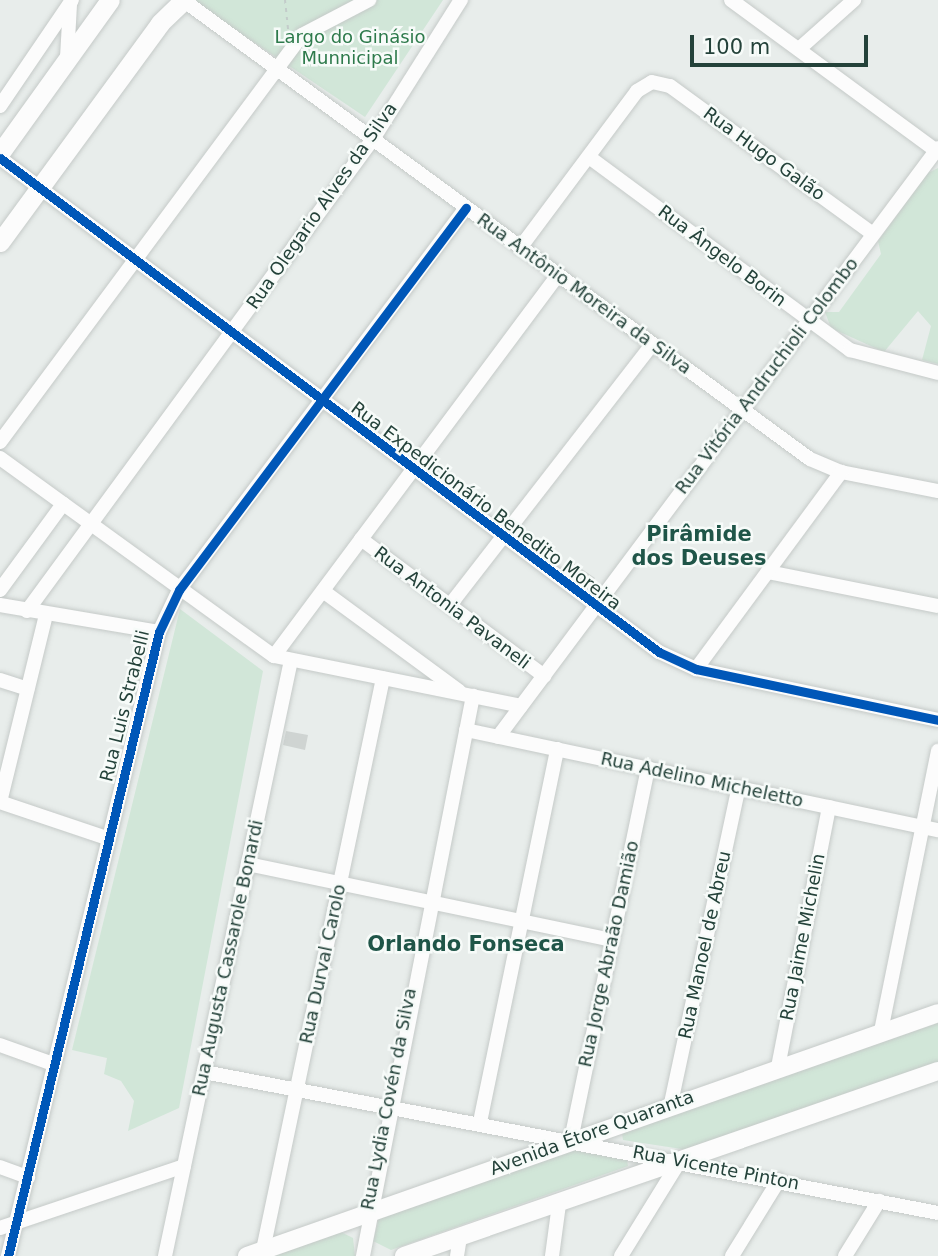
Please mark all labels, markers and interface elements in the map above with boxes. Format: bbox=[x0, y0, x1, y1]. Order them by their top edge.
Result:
scale bar bbox=[693, 21, 872, 65]
park label: Largo do Ginásio Munnicipal bbox=[274, 27, 426, 70]
text: 100 m bbox=[703, 35, 770, 59]
street label: Rua Olegario Alves da Silva bbox=[242, 99, 402, 313]
street label: Rua Hugo Galão bbox=[699, 103, 829, 205]
street label: Rua Ângelo Borin bbox=[654, 201, 790, 311]
street label: Rua Antônio Moreira da Silva bbox=[473, 209, 695, 379]
street label: Rua Vitória Andruchioli Colombo bbox=[671, 253, 863, 499]
street label: Rua Expedicionário Benedito Moreira bbox=[347, 397, 625, 615]
district label: Pirâmide dos Deuses bbox=[631, 521, 767, 571]
street label: Rua Antonia Pavaneli bbox=[370, 542, 534, 674]
street label: Rua Luis Strabelli bbox=[96, 628, 154, 784]
street label: Rua Adelino Micheletto bbox=[599, 748, 805, 812]
street label: Rua Augusta Cassarole Bonardi bbox=[188, 818, 268, 1098]
street label: Rua Jorge Abraão Damião bbox=[574, 839, 644, 1069]
street label: Rua Manoel de Abreu bbox=[674, 849, 736, 1041]
street label: Rua Jaime Michelin bbox=[776, 852, 830, 1022]
street label: Rua Durval Carolo bbox=[296, 882, 350, 1046]
district label: Orlando Fonseca bbox=[367, 931, 565, 957]
street label: Rua Lydia Covén da Silva bbox=[357, 986, 421, 1212]
street label: Avenida Étore Quaranta bbox=[487, 1086, 697, 1180]
street label: Rua Vicente Pinton bbox=[631, 1141, 801, 1195]

